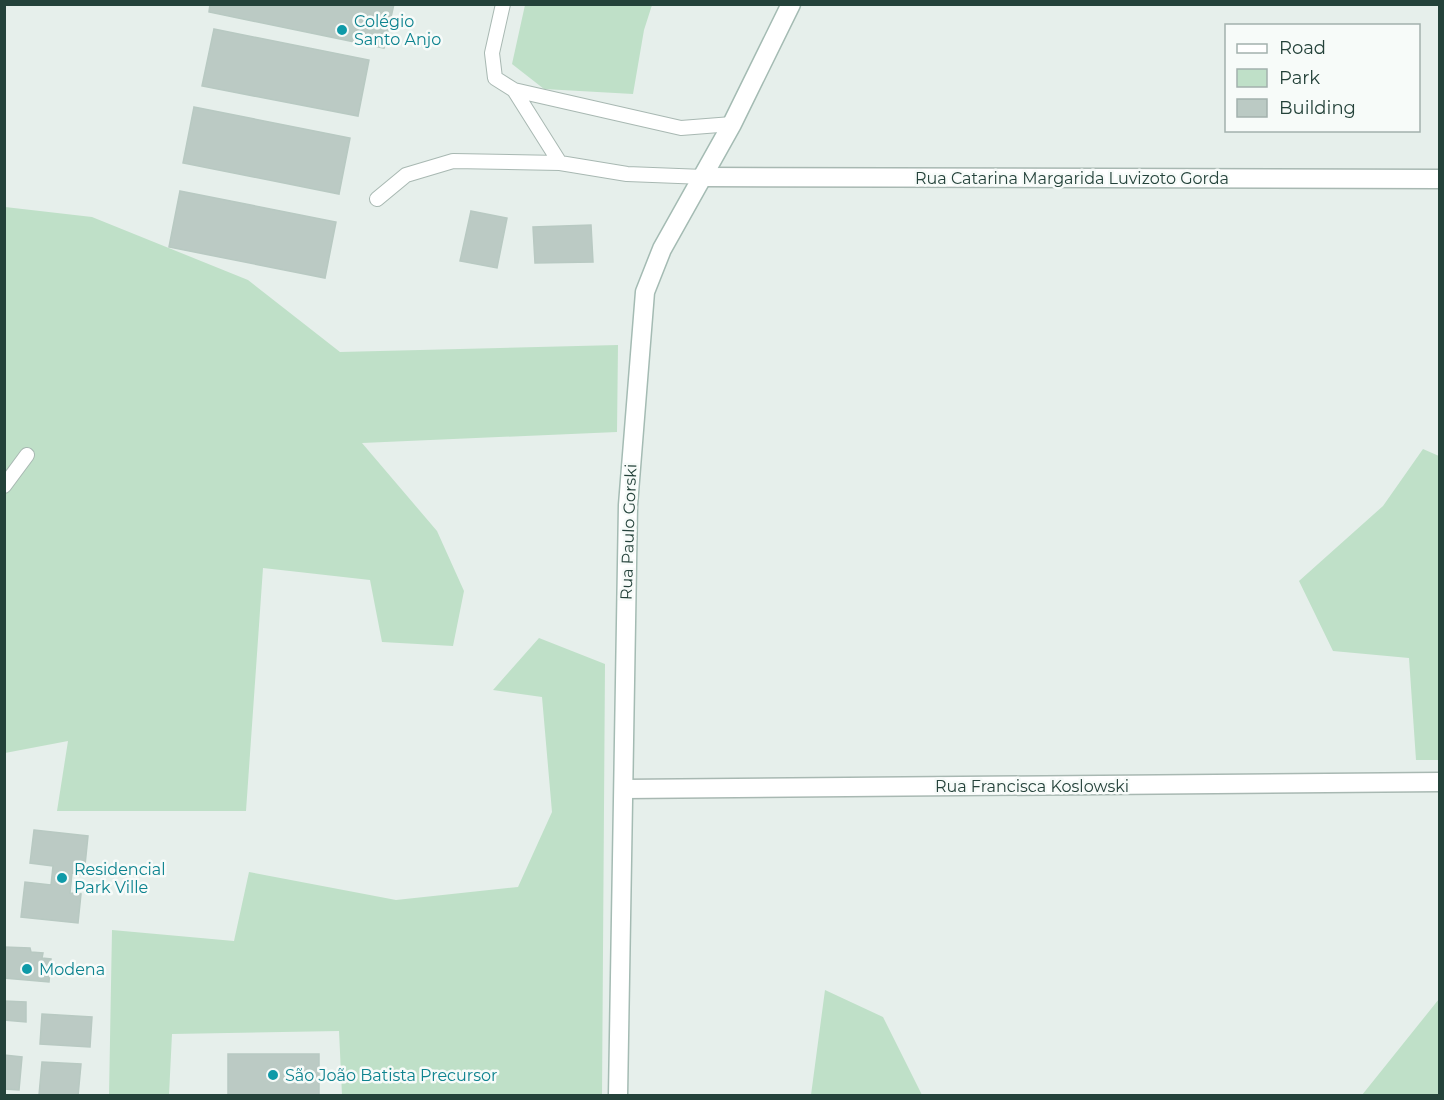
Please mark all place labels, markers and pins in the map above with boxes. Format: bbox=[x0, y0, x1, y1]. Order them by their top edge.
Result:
place label: Colégio Santo Anjo bbox=[354, 12, 441, 49]
marker: Colégio Santo Anjo bbox=[335, 23, 349, 37]
place label: Residencial Park Ville bbox=[74, 860, 166, 897]
marker: Residencial Park Ville bbox=[55, 871, 69, 885]
place label: Modena bbox=[39, 960, 105, 979]
marker: Modena bbox=[20, 962, 34, 976]
place label: São João Batista Precursor bbox=[285, 1066, 497, 1085]
marker: São João Batista Precursor bbox=[266, 1068, 280, 1082]

